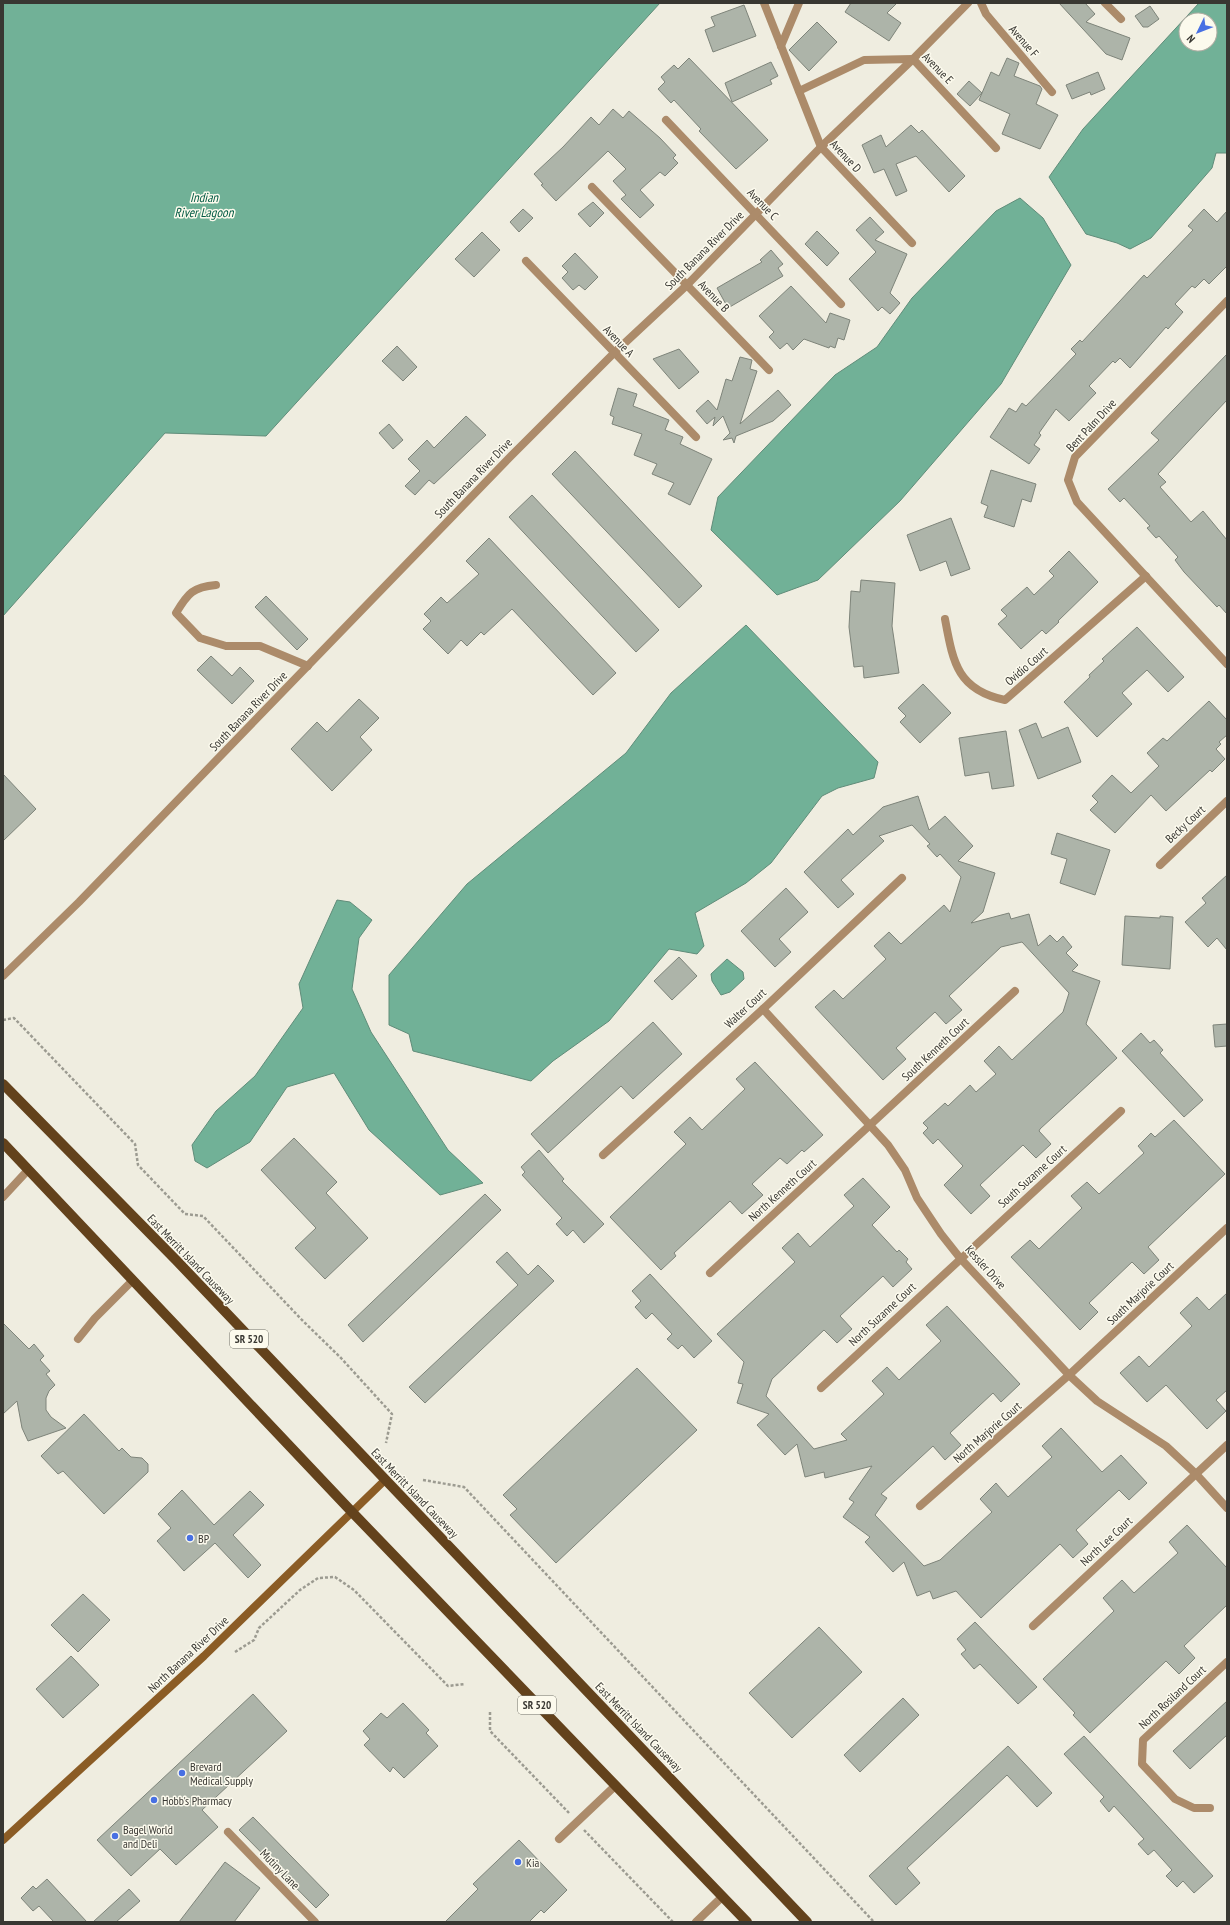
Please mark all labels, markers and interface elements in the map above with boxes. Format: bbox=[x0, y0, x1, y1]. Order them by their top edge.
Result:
north arrow bbox=[1178, 12, 1218, 52]
street label: Avenue F bbox=[1006, 22, 1042, 60]
text: N bbox=[1184, 32, 1198, 46]
street label: Avenue E bbox=[919, 49, 957, 87]
street label: Avenue D bbox=[827, 137, 865, 175]
street label: Avenue C bbox=[744, 185, 782, 223]
water label: Indian River Lagoon bbox=[175, 189, 235, 221]
street label: South Banana River Drive bbox=[661, 207, 747, 293]
street label: Avenue B bbox=[695, 277, 733, 315]
street label: Avenue A bbox=[600, 322, 638, 360]
street label: Bent Palm Drive bbox=[1063, 396, 1119, 454]
street label: South Banana River Drive bbox=[431, 435, 515, 521]
street label: Ovidio Court bbox=[1002, 643, 1051, 689]
street label: South Banana River Drive bbox=[206, 668, 290, 754]
street label: Becky Court bbox=[1162, 801, 1208, 846]
street label: Walter Court bbox=[721, 984, 770, 1031]
street label: South Kenneth Court bbox=[898, 1014, 972, 1084]
street label: South Suzanne Court bbox=[995, 1141, 1070, 1211]
street label: North Kenneth Court bbox=[745, 1155, 819, 1224]
street label: East Merritt Island Causeway bbox=[144, 1211, 238, 1307]
street label: Kessler Drive bbox=[962, 1242, 1010, 1292]
street label: South Marjorie Court bbox=[1103, 1258, 1177, 1328]
street label: North Suzanne Court bbox=[845, 1279, 919, 1349]
road number: SR 520 bbox=[230, 1330, 268, 1348]
street label: North Marjorie Court bbox=[950, 1398, 1025, 1466]
street label: East Merritt Island Causeway bbox=[368, 1445, 462, 1541]
street label: North Lee Court bbox=[1077, 1513, 1136, 1569]
place label: BP bbox=[198, 1531, 210, 1546]
marker: BP bbox=[185, 1533, 195, 1543]
street label: North Banana River Drive bbox=[144, 1613, 232, 1695]
street label: North Rosiland Court bbox=[1135, 1662, 1209, 1732]
street label: East Merritt Island Causeway bbox=[592, 1679, 686, 1775]
road number: SR 520 bbox=[518, 1696, 556, 1714]
place label: Brevard Medical Supply bbox=[190, 1759, 253, 1788]
marker: Brevard Medical Supply bbox=[177, 1768, 187, 1778]
place label: Hobb's Pharmacy bbox=[162, 1793, 232, 1808]
marker: Hobb's Pharmacy bbox=[149, 1795, 159, 1805]
place label: Bagel World and Deli bbox=[123, 1822, 173, 1851]
marker: Bagel World and Deli bbox=[110, 1831, 120, 1841]
street label: Mutiny Lane bbox=[257, 1846, 303, 1892]
place label: Kia bbox=[526, 1855, 540, 1870]
marker: Kia bbox=[513, 1857, 523, 1867]

